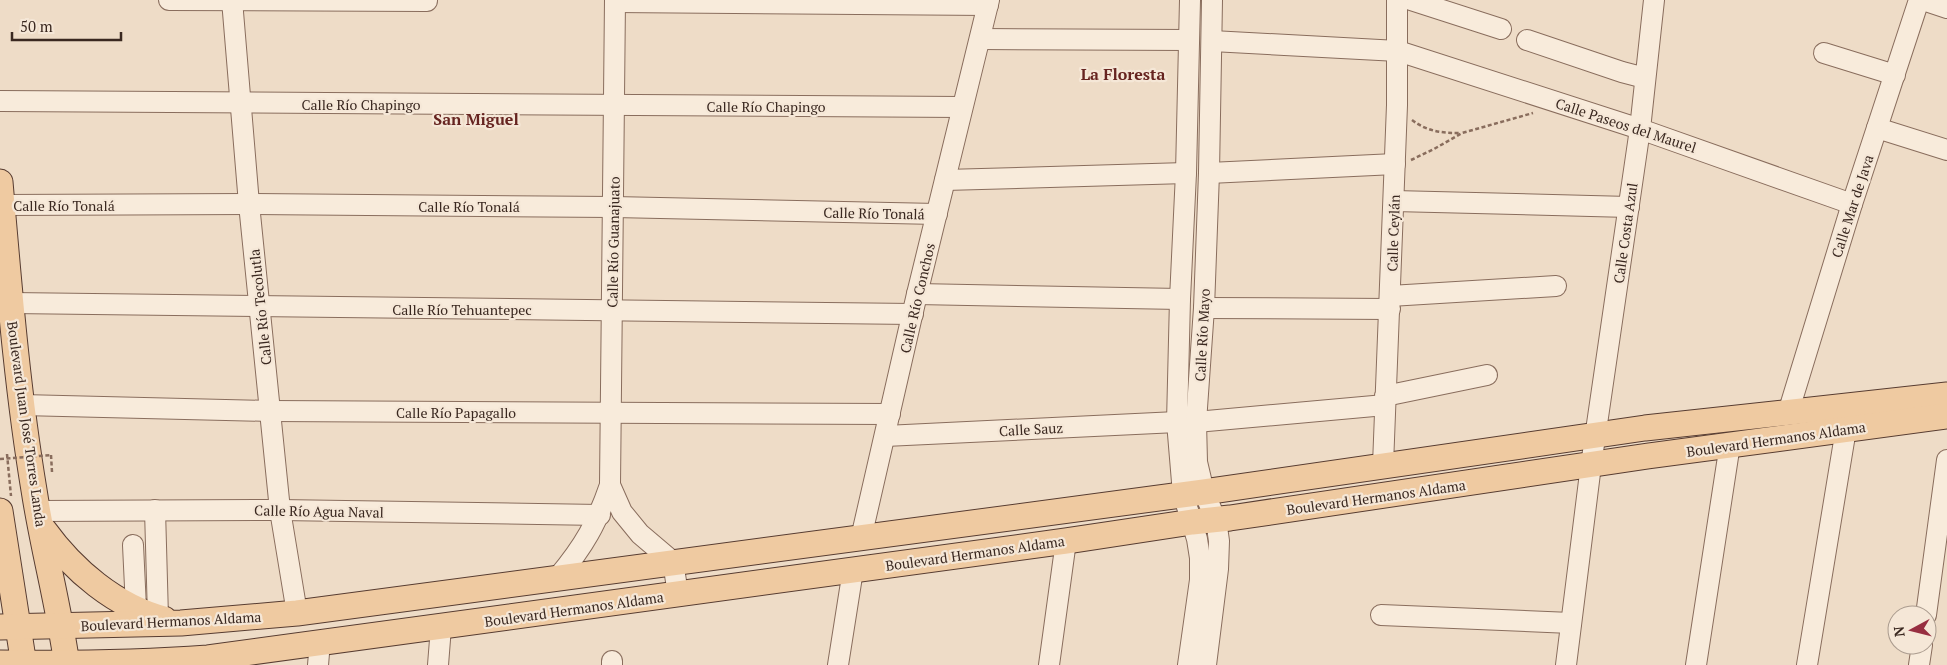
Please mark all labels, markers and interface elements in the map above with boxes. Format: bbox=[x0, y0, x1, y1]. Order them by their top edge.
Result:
scale bar bbox=[12, 10, 121, 42]
text: 50 m bbox=[20, 16, 53, 36]
district label: La Floresta bbox=[1081, 63, 1165, 85]
street label: Calle Paseos del Maurel bbox=[1553, 93, 1699, 157]
street label: Calle Río Chapingo bbox=[301, 95, 421, 114]
street label: Calle Río Chapingo bbox=[706, 97, 826, 116]
district label: San Miguel bbox=[433, 108, 519, 130]
street label: Calle Mar de Java bbox=[1826, 152, 1878, 260]
street label: Calle Río Guanajuato bbox=[602, 176, 624, 308]
street label: Calle Costa Azul bbox=[1609, 181, 1641, 285]
street label: Calle Ceylán bbox=[1382, 193, 1404, 272]
street label: Calle Río Tonalá bbox=[13, 196, 115, 215]
street label: Calle Río Tonalá bbox=[418, 197, 520, 216]
street label: Calle Río Tonalá bbox=[823, 203, 925, 223]
street label: Calle Río Conchos bbox=[895, 241, 939, 355]
street label: Calle Río Tecolutla bbox=[244, 248, 276, 366]
street label: Calle Río Mayo bbox=[1190, 288, 1214, 382]
street label: Calle Río Tehuantepec bbox=[392, 300, 532, 319]
street label: Boulevard Juan José Torres Landa bbox=[3, 320, 51, 528]
street label: Calle Río Papagallo bbox=[396, 403, 516, 422]
street label: Boulevard Hermanos Aldama bbox=[1685, 417, 1867, 461]
street label: Calle Sauz bbox=[998, 418, 1064, 440]
street label: Boulevard Hermanos Aldama bbox=[1285, 475, 1467, 519]
street label: Calle Río Agua Naval bbox=[254, 500, 384, 522]
street label: Boulevard Hermanos Aldama bbox=[884, 531, 1066, 575]
street label: Boulevard Hermanos Aldama bbox=[483, 587, 665, 631]
north arrow bbox=[1887, 605, 1937, 655]
street label: Boulevard Hermanos Aldama bbox=[80, 607, 262, 635]
text: N bbox=[1888, 625, 1909, 638]

